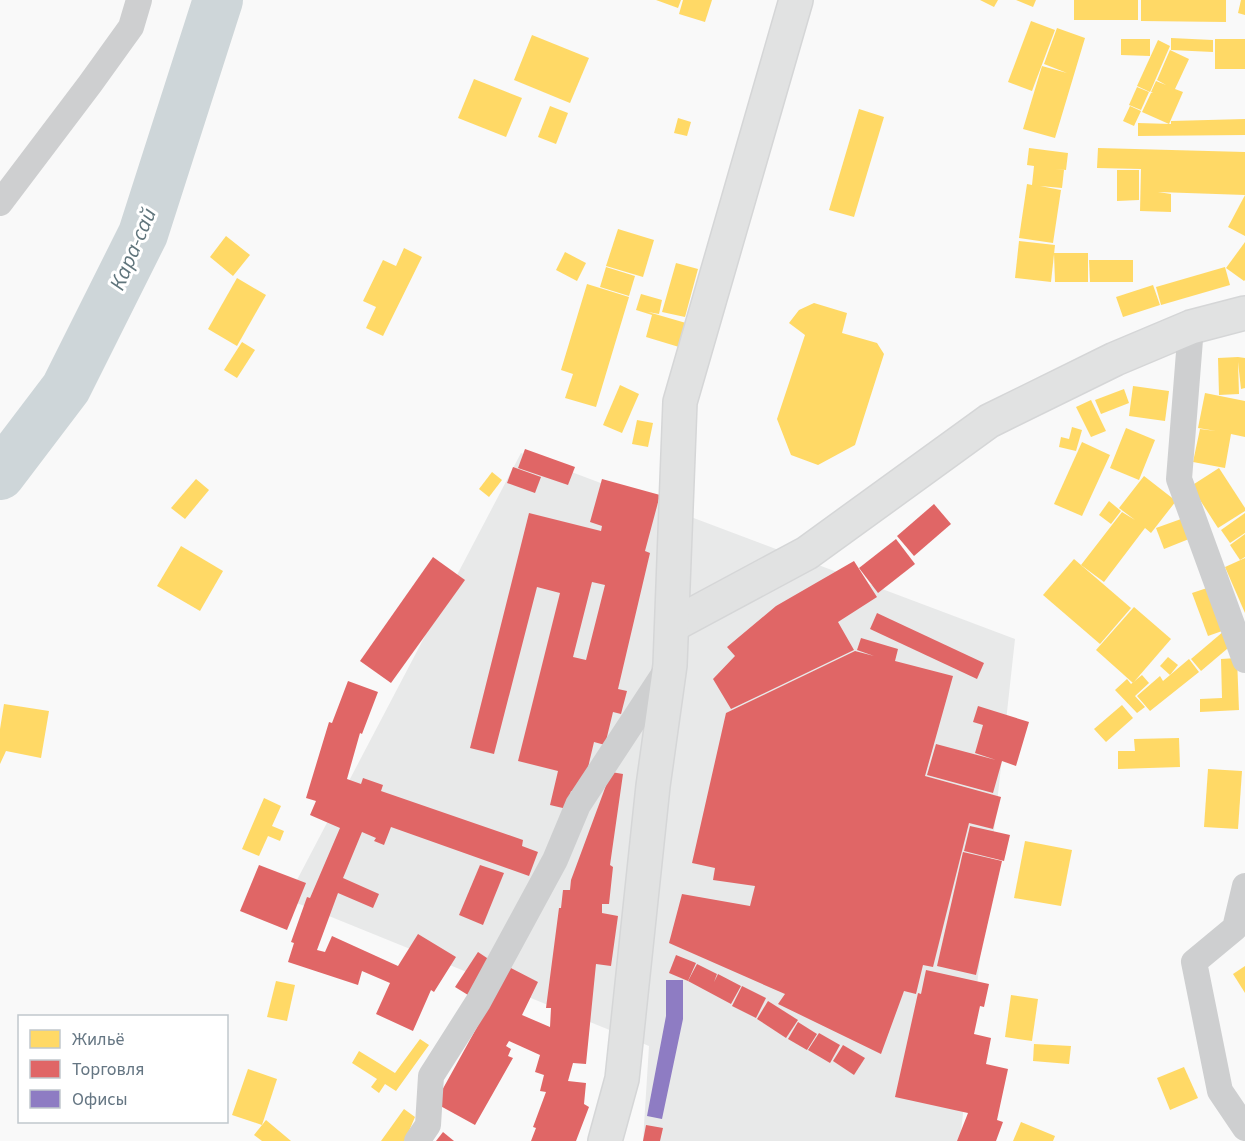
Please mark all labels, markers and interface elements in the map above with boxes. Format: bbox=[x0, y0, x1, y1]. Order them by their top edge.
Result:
water label: Кара-сай bbox=[101, 203, 165, 295]
legend bbox=[18, 1015, 228, 1123]
text: Жильё bbox=[72, 1027, 125, 1052]
text: Торговля bbox=[72, 1057, 145, 1082]
text: Офисы bbox=[72, 1087, 128, 1112]

